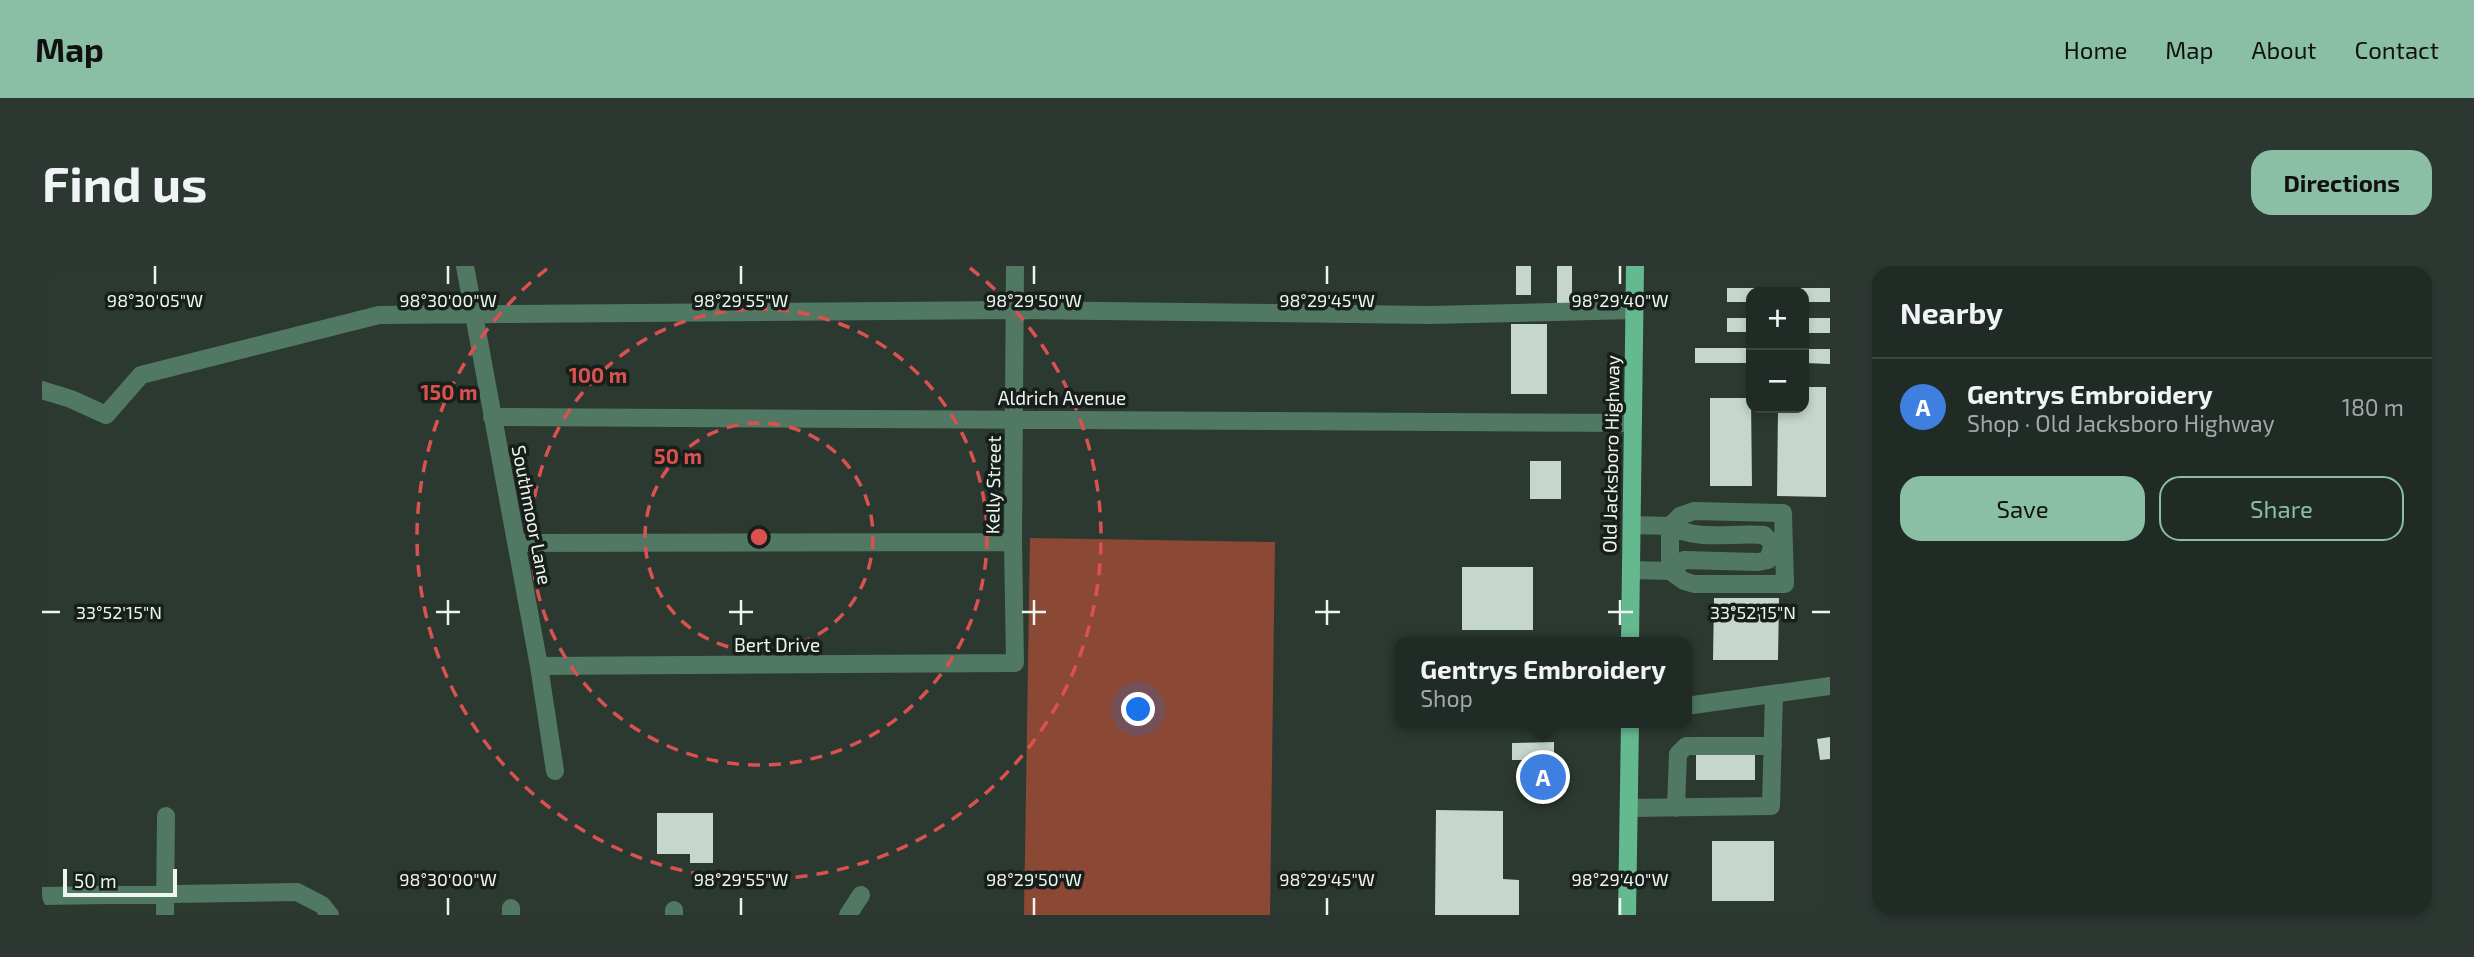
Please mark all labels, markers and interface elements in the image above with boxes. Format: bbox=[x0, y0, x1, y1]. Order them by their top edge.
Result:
text: Map bbox=[35, 29, 104, 69]
text: Home bbox=[2064, 35, 2127, 64]
text: Map bbox=[2165, 35, 2213, 64]
text: About bbox=[2251, 35, 2317, 64]
text: Contact bbox=[2355, 35, 2439, 64]
button: Directions bbox=[2251, 150, 2432, 215]
text: Find us bbox=[42, 153, 207, 212]
map controls bbox=[1746, 287, 1809, 413]
button: + bbox=[1746, 287, 1809, 350]
text: 98°30'05"W bbox=[107, 289, 203, 311]
text: 98°30'00"W bbox=[399, 289, 497, 311]
text: 98°29'55"W bbox=[694, 289, 788, 311]
text: 98°29'50"W bbox=[986, 289, 1082, 311]
text: 98°29'45"W bbox=[1279, 289, 1375, 311]
text: 98°29'40"W bbox=[1572, 289, 1668, 311]
text: Nearby bbox=[1900, 294, 2003, 330]
button: − bbox=[1746, 350, 1809, 413]
street label: Old Jacksboro Highway bbox=[1597, 355, 1624, 553]
text: 100 m bbox=[569, 362, 627, 387]
text: Gentrys Embroidery bbox=[1967, 378, 2213, 409]
text: 150 m bbox=[421, 379, 477, 404]
street label: Aldrich Avenue bbox=[998, 386, 1126, 409]
text: A bbox=[1915, 393, 1931, 421]
text: 180 m bbox=[2342, 393, 2404, 421]
text: Shop · Old Jacksboro Highway bbox=[1967, 409, 2275, 437]
street label: Kelly Street bbox=[980, 435, 1005, 535]
street label: Southmoor Lane bbox=[508, 443, 557, 587]
text: 50 m bbox=[654, 443, 702, 468]
button: Save bbox=[1900, 476, 2145, 541]
button: Share bbox=[2159, 476, 2404, 541]
centre of rings bbox=[747, 525, 771, 549]
text: 33°52'15"N bbox=[76, 601, 162, 623]
text: 33°52'15"N bbox=[1710, 601, 1796, 623]
street label: Bert Drive bbox=[734, 633, 820, 656]
popup bbox=[1394, 637, 1692, 728]
text: Gentrys Embroidery bbox=[1420, 653, 1666, 684]
text: Shop bbox=[1420, 684, 1473, 712]
your location bbox=[1121, 692, 1155, 726]
pin: A bbox=[1520, 751, 1566, 803]
scale bar bbox=[63, 866, 177, 898]
text: 98°30'00"W bbox=[399, 868, 497, 890]
text: 98°29'55"W bbox=[694, 868, 788, 890]
text: 98°29'50"W bbox=[986, 868, 1082, 890]
text: 98°29'45"W bbox=[1279, 868, 1375, 890]
text: 98°29'40"W bbox=[1572, 868, 1668, 890]
text: 50 m bbox=[74, 869, 117, 892]

